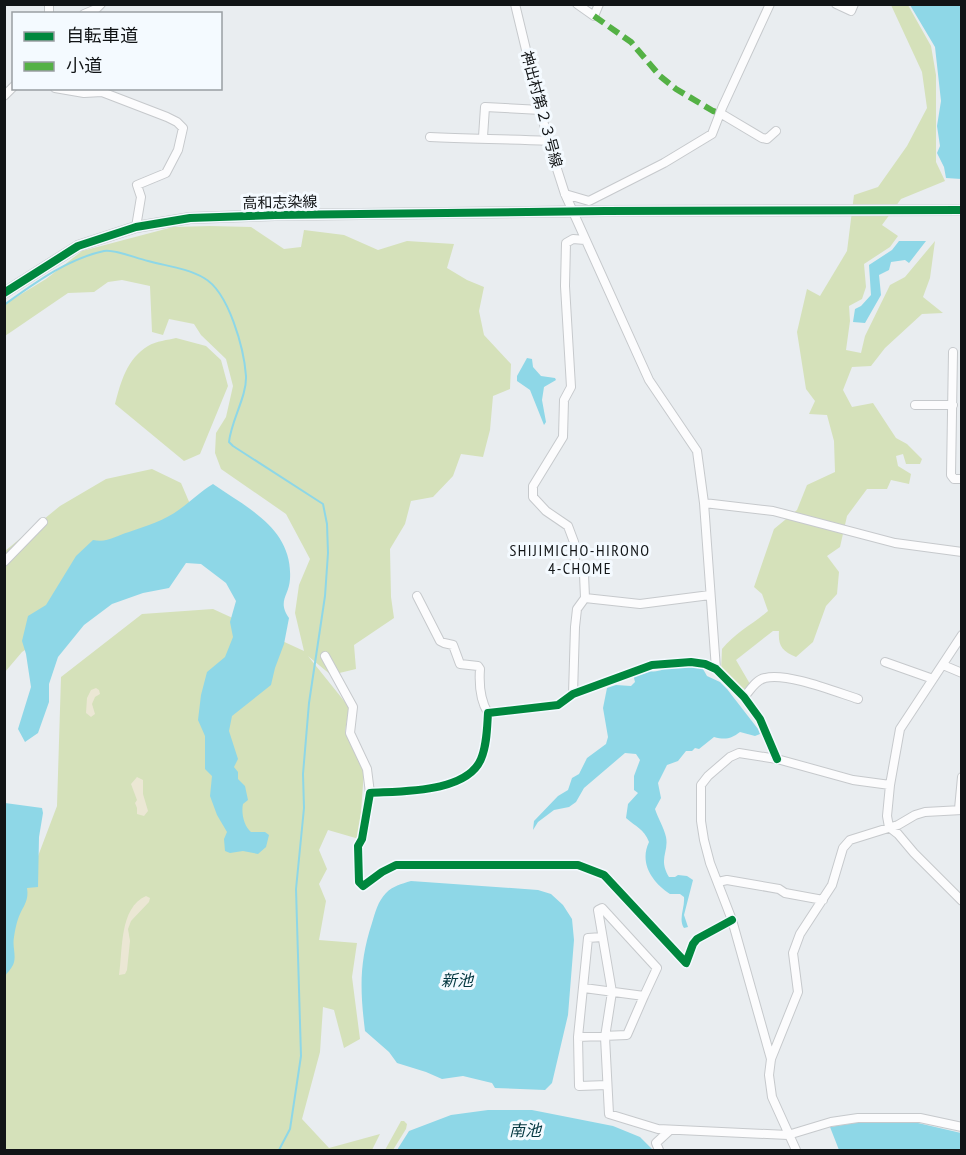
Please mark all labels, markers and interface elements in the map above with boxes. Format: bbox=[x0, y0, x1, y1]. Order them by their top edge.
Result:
legend bbox=[12, 12, 222, 90]
text: 自転車道 bbox=[66, 24, 138, 47]
street label: 神出村第２３号線 bbox=[517, 49, 567, 169]
text: 小道 bbox=[66, 54, 102, 77]
street label: 高和志染線 bbox=[242, 192, 318, 212]
district label: SHIJIMICHO-HIRONO 4-CHOME bbox=[509, 540, 651, 578]
water label: 新池 bbox=[441, 970, 475, 990]
water label: 南池 bbox=[509, 1120, 543, 1140]

